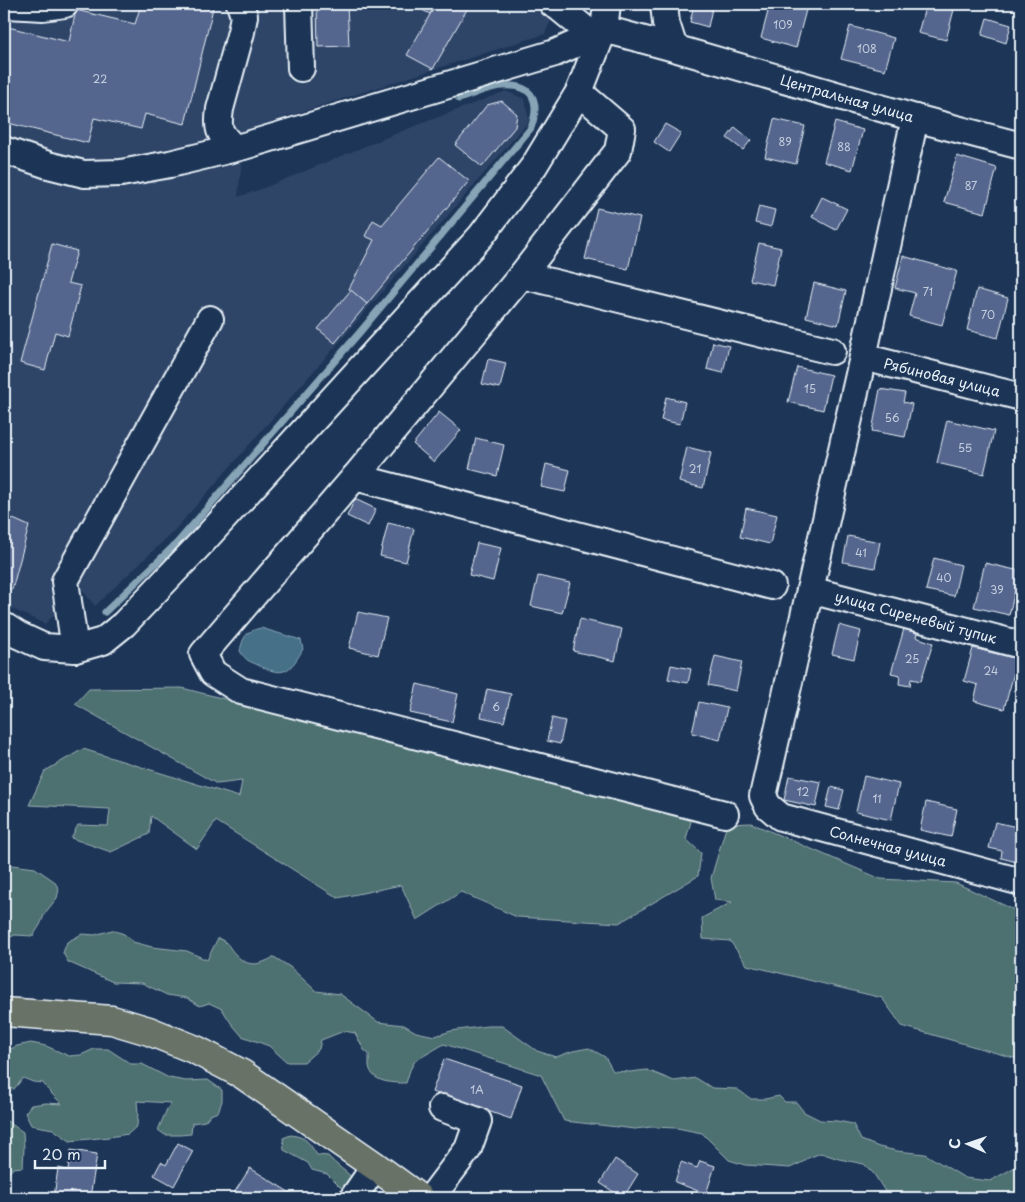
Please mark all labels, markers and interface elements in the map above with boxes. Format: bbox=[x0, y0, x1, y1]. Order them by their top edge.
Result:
house number: 109 bbox=[773, 16, 793, 33]
house number: 108 bbox=[857, 40, 877, 57]
street label: Центральная улица bbox=[778, 69, 916, 127]
house number: 22 bbox=[93, 70, 107, 87]
house number: 89 bbox=[778, 133, 792, 150]
house number: 88 bbox=[837, 138, 851, 155]
house number: 87 bbox=[965, 177, 977, 194]
house number: 71 bbox=[923, 283, 933, 300]
house number: 70 bbox=[981, 306, 995, 323]
street label: Рябиновая улица bbox=[881, 352, 1003, 402]
house number: 15 bbox=[804, 380, 816, 397]
house number: 56 bbox=[885, 409, 900, 426]
house number: 55 bbox=[958, 439, 972, 456]
house number: 21 bbox=[689, 460, 701, 477]
house number: 41 bbox=[855, 544, 867, 561]
house number: 40 bbox=[936, 569, 952, 586]
house number: 39 bbox=[990, 581, 1004, 598]
street label: улица Сиреневый тупик bbox=[833, 585, 1000, 649]
house number: 25 bbox=[905, 650, 919, 667]
house number: 24 bbox=[984, 662, 998, 679]
house number: 6 bbox=[492, 698, 500, 715]
house number: 12 bbox=[797, 783, 810, 800]
house number: 11 bbox=[872, 790, 882, 807]
street label: Солнечная улица bbox=[827, 820, 949, 872]
house number: 1А bbox=[470, 1081, 484, 1098]
north arrow bbox=[942, 1120, 992, 1170]
scale bar bbox=[35, 1137, 105, 1169]
text: С bbox=[944, 1138, 965, 1149]
text: 20 m bbox=[42, 1142, 81, 1165]

